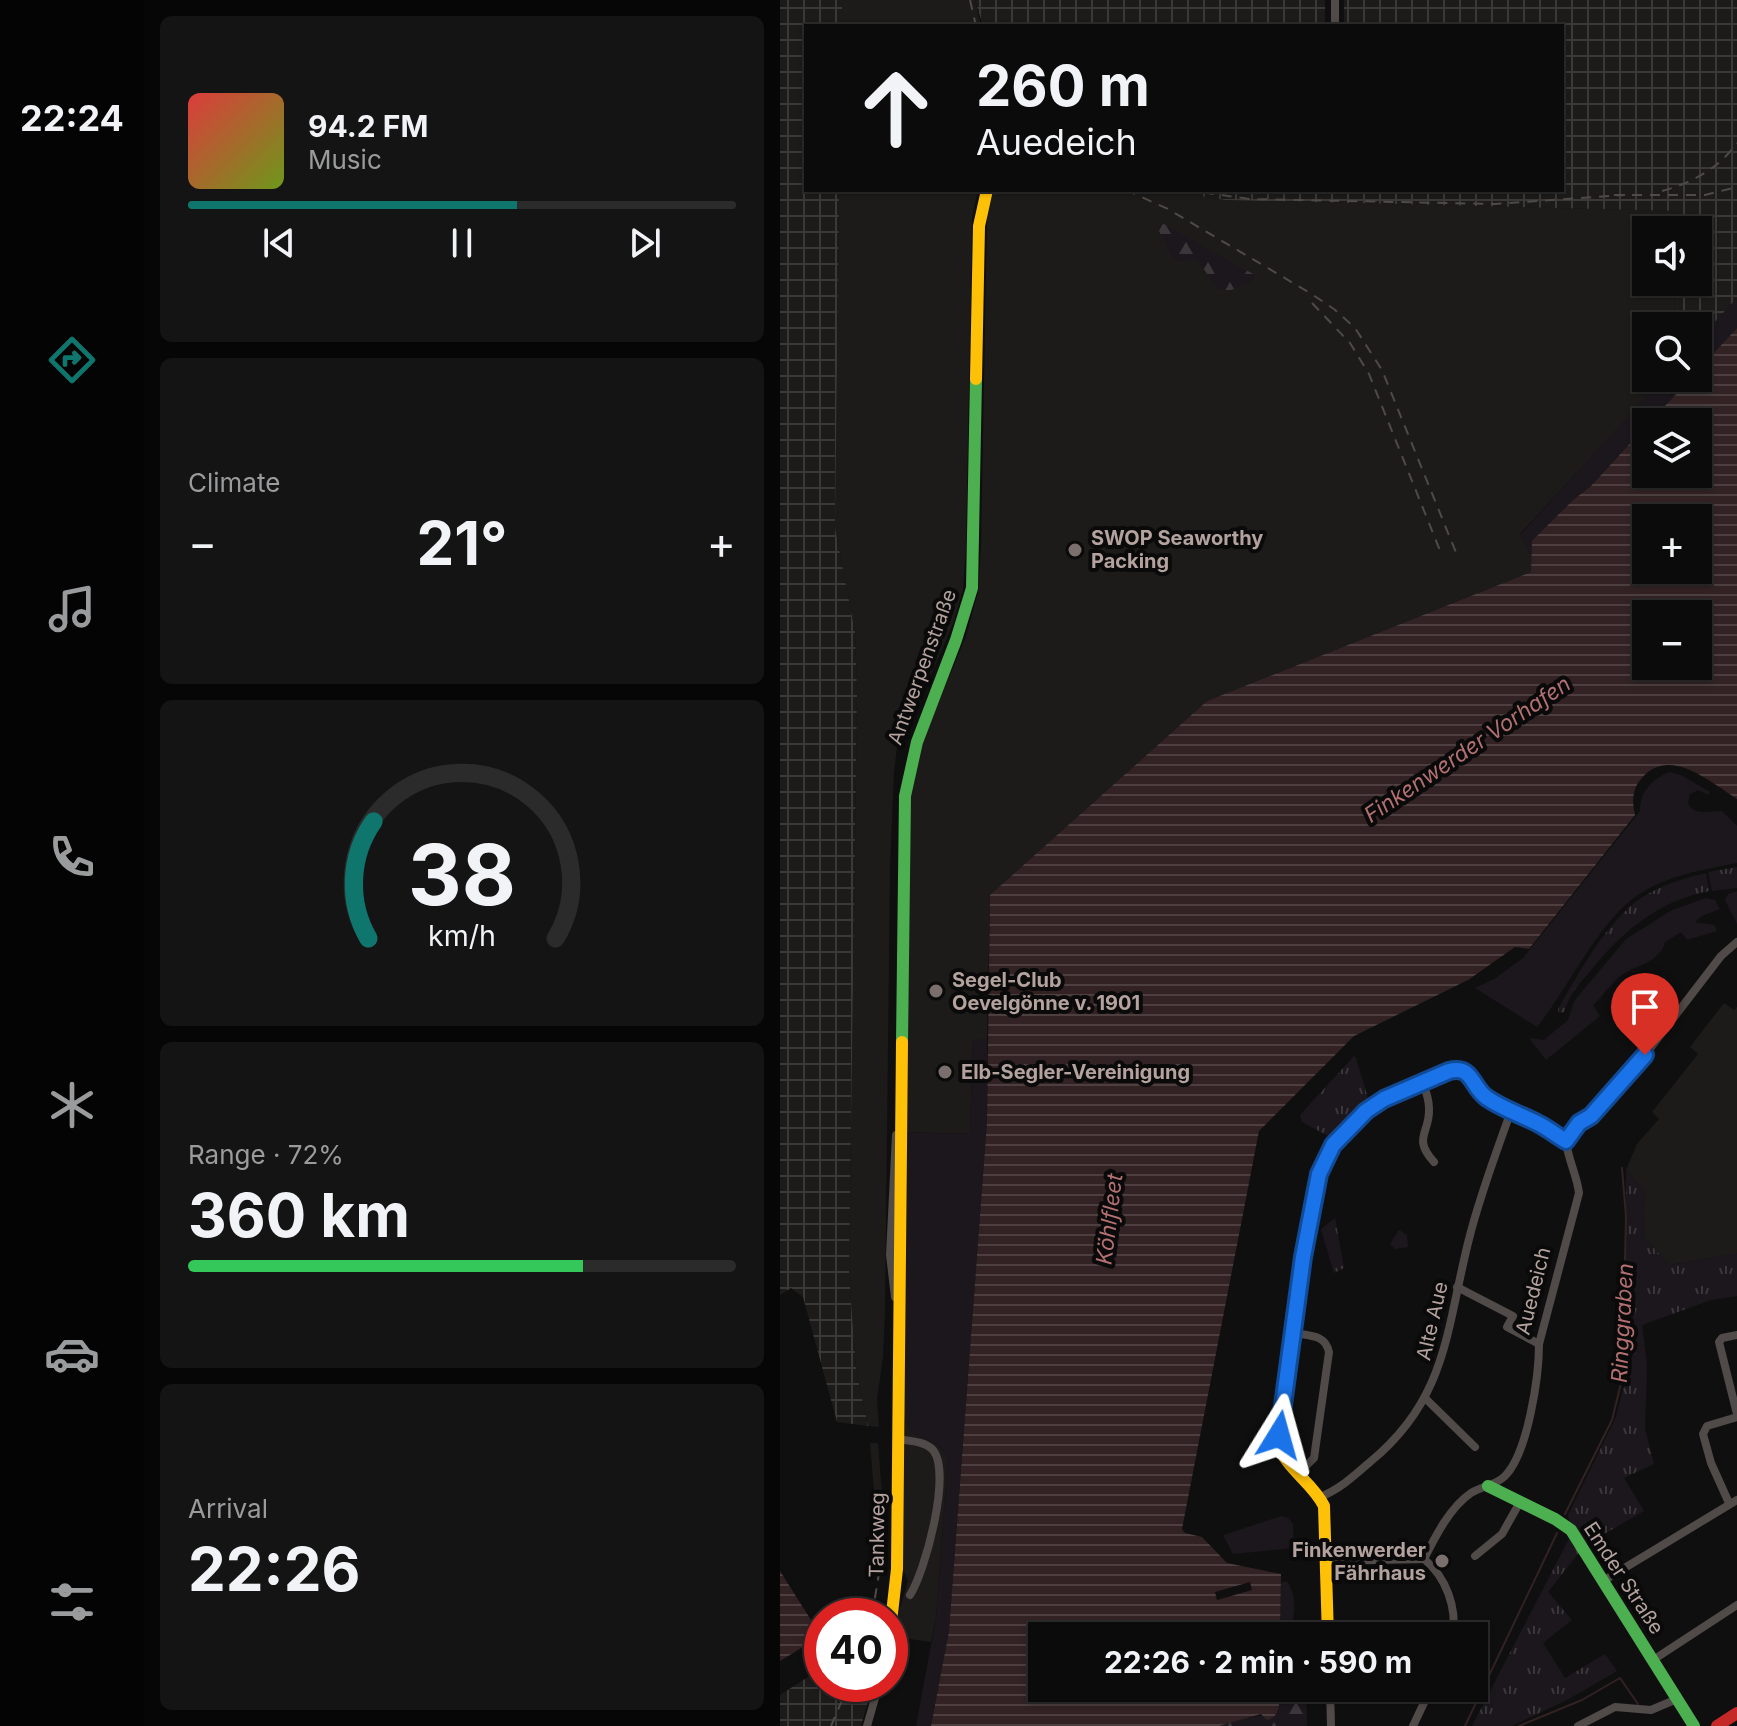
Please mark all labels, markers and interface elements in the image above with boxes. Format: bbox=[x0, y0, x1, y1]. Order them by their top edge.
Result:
text: 260 m bbox=[976, 52, 1150, 120]
icon: ahead bbox=[844, 56, 948, 160]
text: 22:24 bbox=[20, 96, 124, 140]
text: 94.2 FM bbox=[308, 108, 428, 144]
text: Auedeich bbox=[976, 120, 1137, 164]
text: Music bbox=[308, 144, 382, 175]
map controls bbox=[1632, 216, 1712, 680]
button: sound bbox=[1632, 216, 1712, 296]
icon: previous bbox=[257, 221, 301, 265]
icon: pause bbox=[440, 221, 484, 265]
icon: next bbox=[623, 221, 667, 265]
button: search bbox=[1632, 312, 1712, 392]
icon: directions bbox=[44, 332, 100, 388]
button: layers bbox=[1632, 408, 1712, 488]
text: Climate bbox=[188, 467, 280, 498]
button: + bbox=[1632, 504, 1712, 584]
text: 21° bbox=[416, 507, 508, 579]
text: − bbox=[188, 516, 217, 570]
text: + bbox=[707, 516, 736, 570]
place label: SWOP Seaworthy Packing bbox=[1091, 526, 1263, 573]
marker: SWOP Seaworthy Packing bbox=[1066, 541, 1084, 559]
icon: music bbox=[44, 581, 100, 637]
street label: Antwerpenstraße bbox=[883, 586, 961, 748]
button: − bbox=[1632, 600, 1712, 680]
water label: Finkenwerder Vorhafen bbox=[1359, 670, 1575, 828]
text: 38 bbox=[408, 824, 516, 925]
icon: phone bbox=[44, 829, 100, 885]
text: km/h bbox=[428, 918, 496, 953]
place label: Segel-Club Oevelgönne v. 1901 bbox=[952, 968, 1140, 1015]
pin bbox=[1611, 973, 1679, 1055]
marker: Segel-Club Oevelgönne v. 1901 bbox=[927, 982, 945, 1000]
icon: arrive bbox=[1623, 985, 1667, 1029]
place label: Elb-Segler-Vereinigung bbox=[961, 1060, 1190, 1084]
marker: Elb-Segler-Vereinigung bbox=[936, 1063, 954, 1081]
icon: climate bbox=[44, 1077, 100, 1133]
text: Range · 72% bbox=[188, 1139, 344, 1170]
water label: Köhlfleet bbox=[1091, 1171, 1128, 1266]
text: 360 km bbox=[188, 1179, 410, 1251]
street label: Auedeich bbox=[1511, 1245, 1555, 1337]
water label: Ringgraben bbox=[1606, 1262, 1638, 1384]
street label: Alte Aue bbox=[1411, 1279, 1453, 1363]
icon: car bbox=[44, 1326, 100, 1382]
position arrow bbox=[1237, 1393, 1321, 1477]
street label: Tankweg bbox=[864, 1492, 890, 1578]
text: Arrival bbox=[188, 1493, 268, 1524]
street label: Emder Straße bbox=[1579, 1517, 1669, 1639]
text: 22:26 bbox=[188, 1533, 360, 1605]
place label: Finkenwerder Fährhaus bbox=[1292, 1538, 1426, 1585]
marker: Finkenwerder Fährhaus bbox=[1433, 1552, 1451, 1570]
icon: filters bbox=[44, 1574, 100, 1630]
speed limit sign: 40 bbox=[804, 1598, 908, 1702]
text: 22:26 · 2 min · 590 m bbox=[1104, 1644, 1412, 1680]

